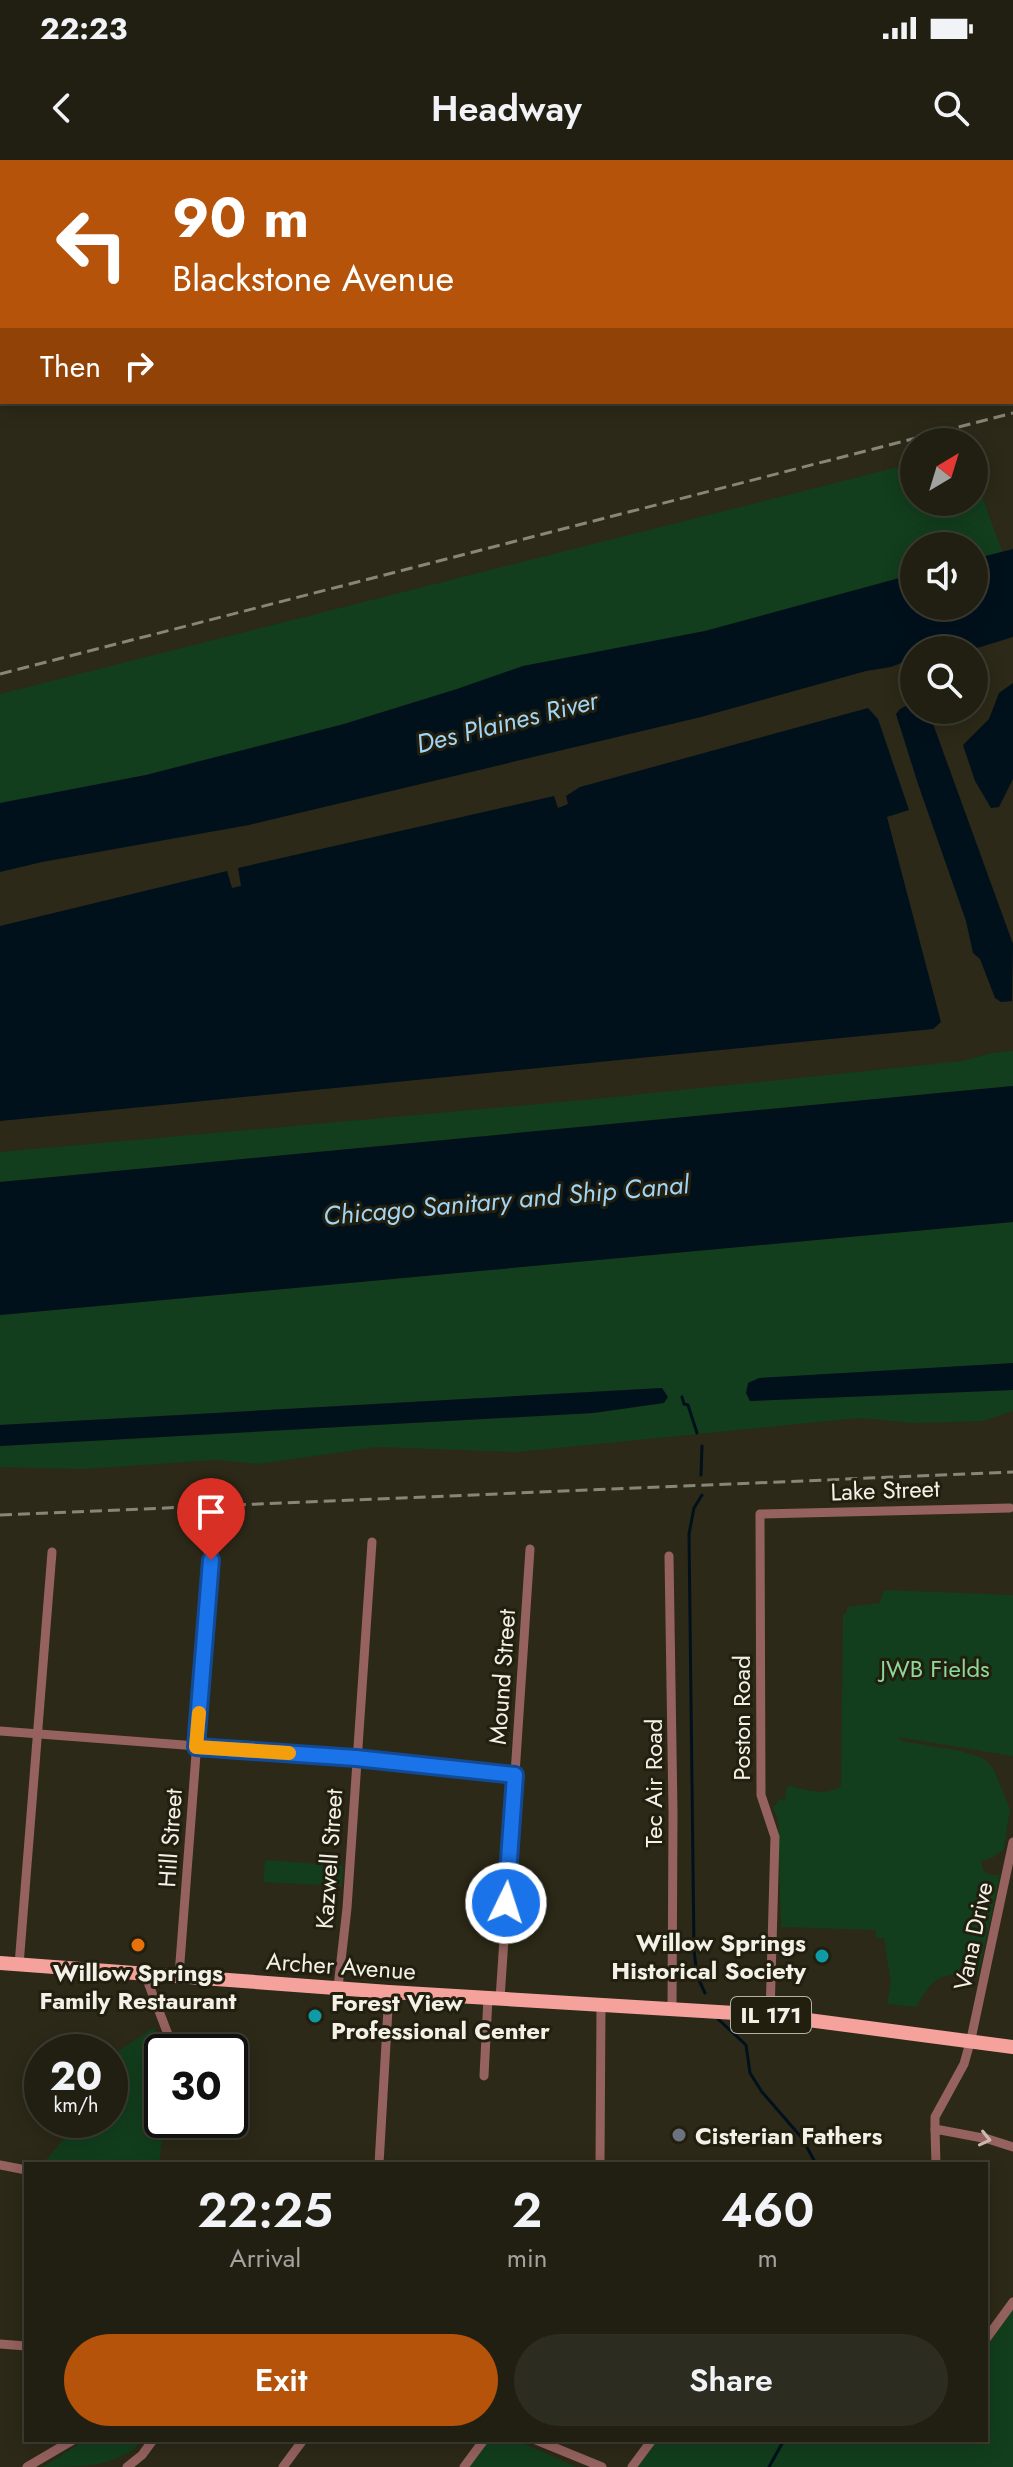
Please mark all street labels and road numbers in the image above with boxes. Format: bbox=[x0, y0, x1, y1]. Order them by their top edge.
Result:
street label: Lake Street bbox=[830, 1471, 940, 1509]
street label: Mound Street bbox=[480, 1608, 524, 1746]
street label: Poston Road bbox=[724, 1655, 759, 1781]
street label: Tec Air Road bbox=[636, 1718, 671, 1848]
street label: Hill Street bbox=[149, 1787, 191, 1889]
street label: Kazwell Street bbox=[307, 1788, 351, 1930]
street label: Vana Drive bbox=[944, 1879, 1002, 1993]
street label: Archer Avenue bbox=[265, 1943, 417, 1989]
road number: IL 171 bbox=[731, 1997, 811, 2033]

